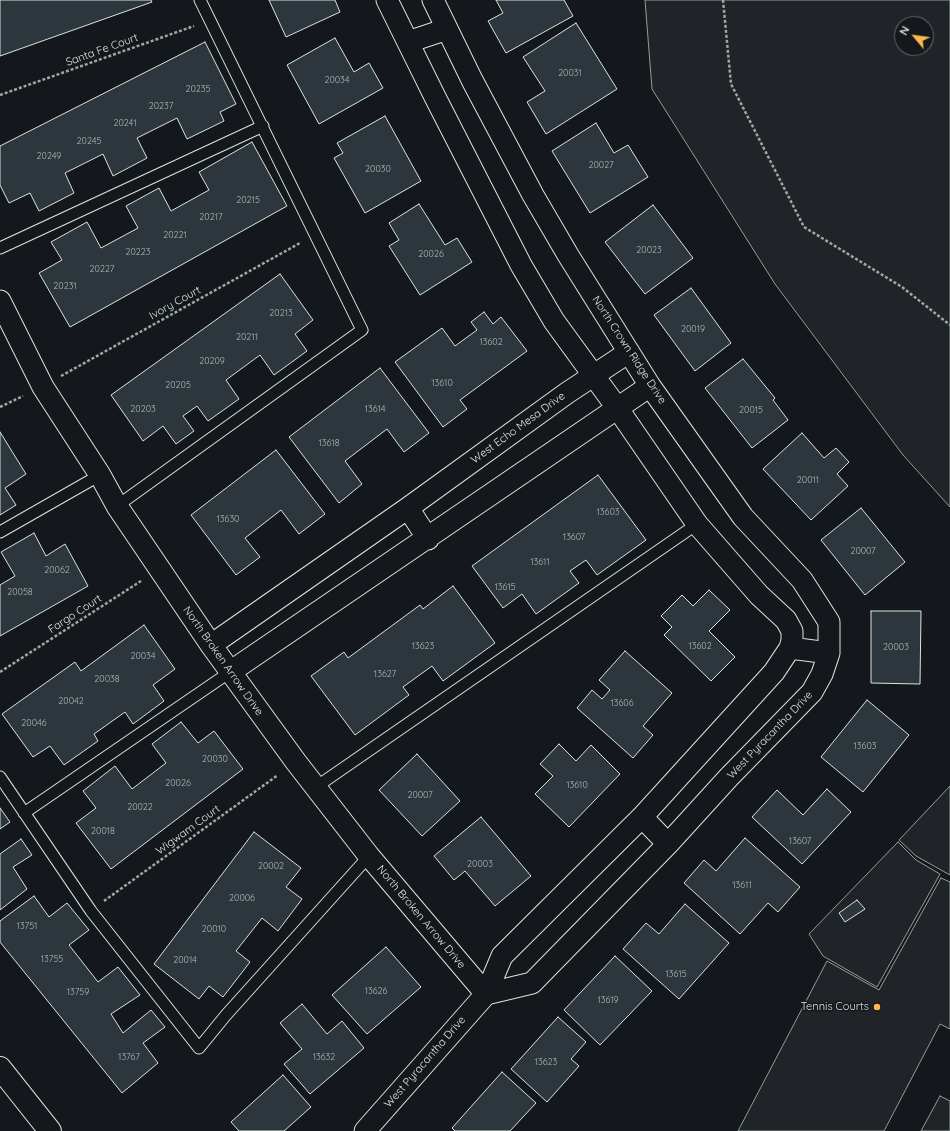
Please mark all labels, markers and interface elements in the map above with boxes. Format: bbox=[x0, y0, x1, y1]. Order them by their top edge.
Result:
north arrow bbox=[894, 16, 934, 56]
text: N bbox=[896, 24, 912, 38]
street label: Santa Fe Court bbox=[64, 31, 140, 69]
house number: 20031 bbox=[558, 68, 582, 78]
house number: 20034 bbox=[324, 75, 350, 85]
house number: 20235 bbox=[186, 84, 210, 94]
house number: 20237 bbox=[149, 101, 173, 111]
house number: 20241 bbox=[113, 118, 137, 128]
house number: 20245 bbox=[77, 136, 101, 146]
house number: 20249 bbox=[37, 151, 61, 161]
house number: 20027 bbox=[588, 160, 614, 170]
house number: 20030 bbox=[365, 164, 391, 174]
house number: 20215 bbox=[236, 195, 260, 205]
house number: 20217 bbox=[199, 212, 223, 222]
house number: 20221 bbox=[163, 230, 187, 240]
house number: 20023 bbox=[636, 245, 662, 255]
house number: 20223 bbox=[125, 247, 151, 257]
house number: 20026 bbox=[418, 249, 444, 259]
house number: 20227 bbox=[90, 264, 114, 274]
house number: 20231 bbox=[53, 281, 77, 291]
street label: Ivory Court bbox=[147, 283, 203, 323]
street label: North Crown Ridge Drive bbox=[589, 294, 669, 406]
house number: 20213 bbox=[269, 308, 293, 318]
house number: 20019 bbox=[681, 324, 705, 334]
house number: 20211 bbox=[236, 332, 258, 342]
house number: 13602 bbox=[479, 337, 503, 347]
house number: 20209 bbox=[199, 356, 225, 366]
house number: 13610 bbox=[431, 378, 453, 388]
house number: 20205 bbox=[165, 380, 191, 390]
street label: West Echo Mesa Drive bbox=[468, 389, 568, 467]
house number: 20203 bbox=[130, 404, 156, 414]
house number: 13614 bbox=[365, 404, 385, 414]
house number: 20015 bbox=[739, 405, 763, 415]
house number: 13618 bbox=[318, 438, 340, 448]
house number: 20011 bbox=[797, 475, 819, 485]
house number: 13603 bbox=[597, 507, 619, 517]
house number: 13630 bbox=[217, 514, 239, 524]
house number: 13607 bbox=[563, 532, 585, 542]
house number: 20007 bbox=[850, 546, 876, 556]
house number: 13611 bbox=[530, 557, 550, 567]
house number: 20062 bbox=[44, 565, 70, 575]
house number: 13615 bbox=[494, 582, 516, 592]
house number: 20058 bbox=[7, 587, 33, 597]
street label: Fargo Court bbox=[46, 592, 104, 636]
street label: North Broken Arrow Drive bbox=[180, 604, 266, 718]
house number: 13623 bbox=[412, 641, 434, 651]
house number: 13602 bbox=[688, 641, 712, 651]
house number: 20003 bbox=[883, 642, 909, 652]
house number: 20034 bbox=[130, 651, 156, 661]
house number: 13627 bbox=[374, 669, 396, 679]
house number: 20038 bbox=[94, 674, 120, 684]
street label: West Pyracantha Drive bbox=[725, 688, 815, 782]
house number: 20042 bbox=[58, 696, 84, 706]
house number: 13606 bbox=[610, 698, 634, 708]
house number: 20046 bbox=[21, 718, 47, 728]
house number: 13603 bbox=[854, 741, 876, 751]
house number: 20030 bbox=[202, 754, 228, 764]
house number: 20026 bbox=[165, 778, 191, 788]
house number: 13610 bbox=[566, 780, 588, 790]
house number: 20007 bbox=[407, 790, 433, 800]
house number: 20022 bbox=[127, 802, 153, 812]
street label: Wigwam Court bbox=[153, 802, 223, 858]
house number: 20018 bbox=[91, 826, 115, 836]
house number: 13607 bbox=[789, 836, 811, 846]
house number: 20003 bbox=[467, 859, 493, 869]
house number: 20002 bbox=[258, 861, 284, 871]
street label: North Broken Arrow Drive bbox=[374, 863, 468, 971]
house number: 13611 bbox=[732, 880, 752, 890]
house number: 20006 bbox=[229, 893, 255, 903]
house number: 13751 bbox=[17, 921, 37, 931]
house number: 20010 bbox=[202, 924, 226, 934]
house number: 13755 bbox=[41, 954, 63, 964]
house number: 20014 bbox=[173, 955, 197, 965]
house number: 13615 bbox=[665, 969, 687, 979]
house number: 13626 bbox=[365, 986, 387, 996]
house number: 13759 bbox=[67, 987, 89, 997]
house number: 13619 bbox=[597, 995, 619, 1005]
place label: Tennis Courts bbox=[801, 1000, 869, 1014]
marker: Tennis Courts bbox=[872, 1002, 882, 1012]
street label: West Pyracantha Drive bbox=[382, 1013, 468, 1111]
house number: 13767 bbox=[118, 1052, 140, 1062]
house number: 13632 bbox=[313, 1052, 335, 1062]
house number: 13623 bbox=[535, 1057, 557, 1067]

